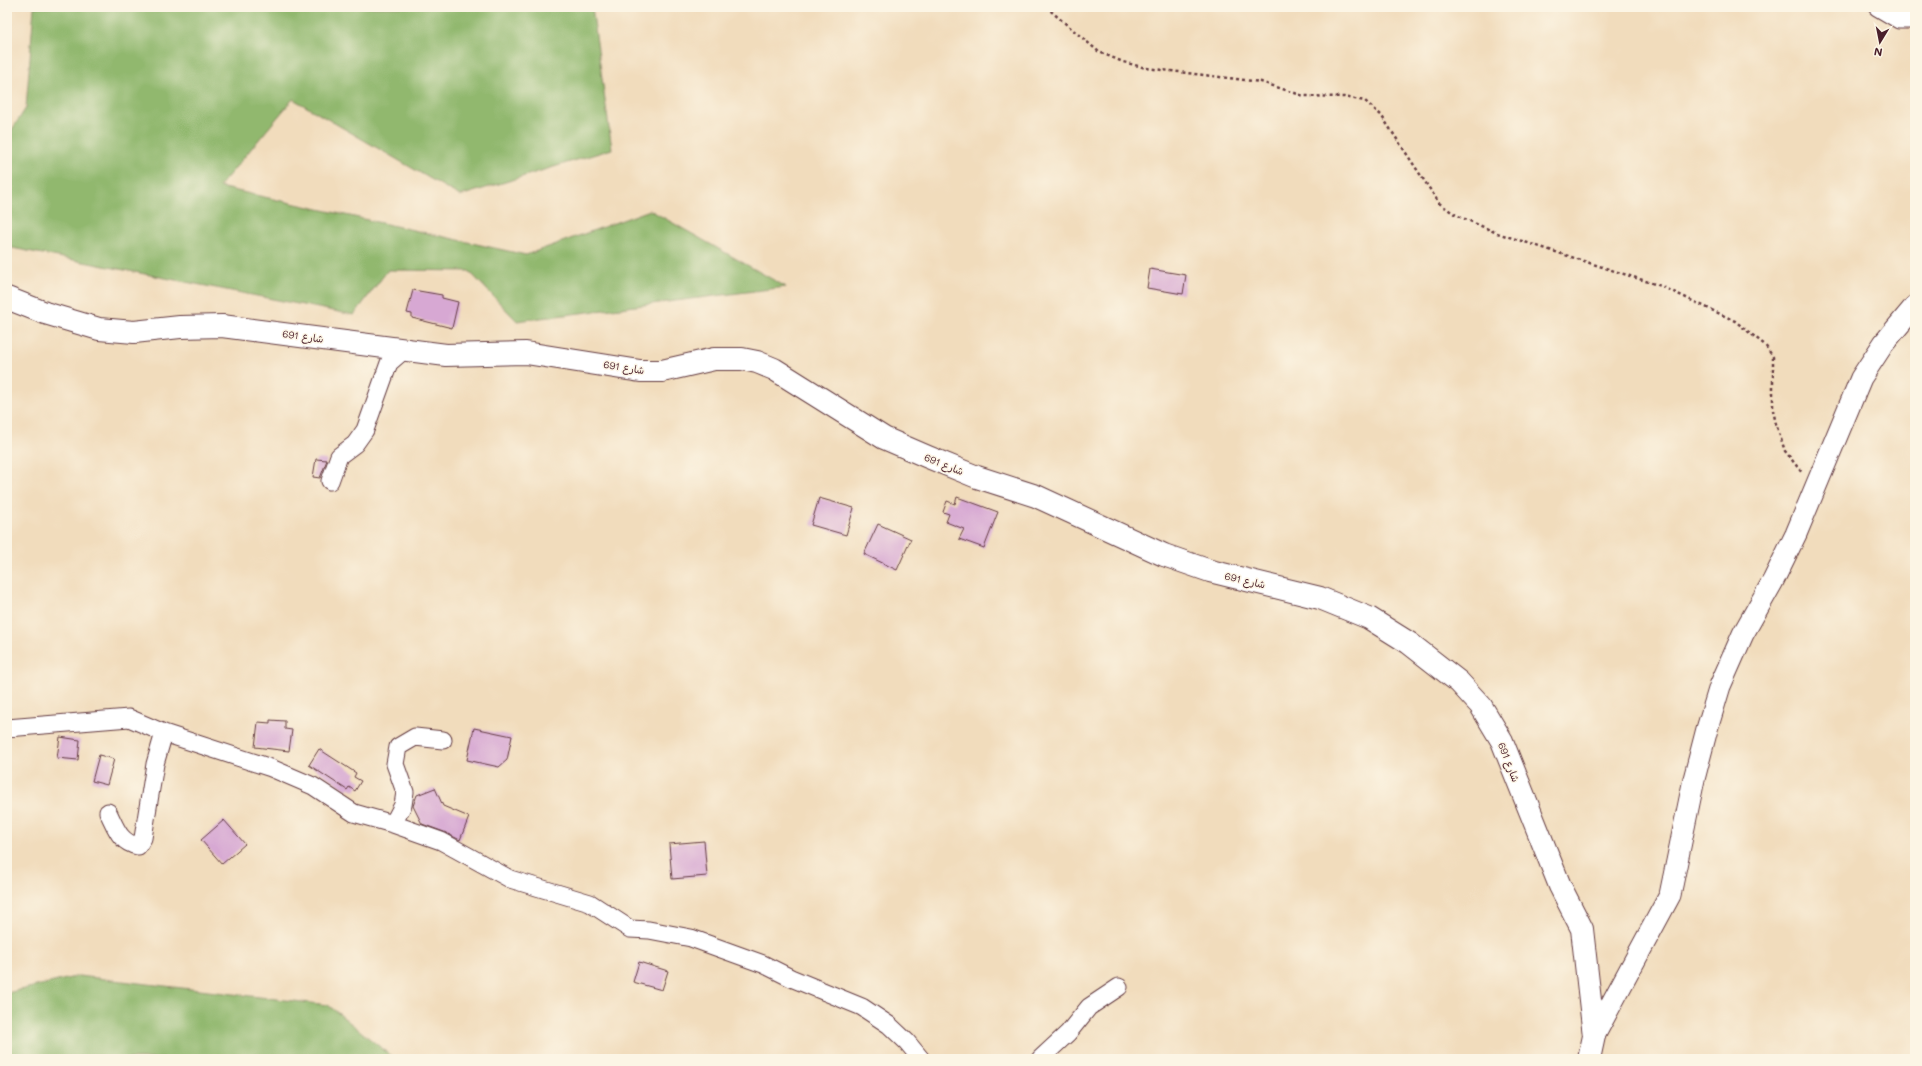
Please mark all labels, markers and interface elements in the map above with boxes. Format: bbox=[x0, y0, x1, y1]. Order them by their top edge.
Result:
north arrow bbox=[1860, 22, 1900, 62]
text: N bbox=[1873, 44, 1884, 60]
street label: شارع 691 bbox=[281, 326, 325, 347]
street label: شارع 691 bbox=[602, 357, 646, 378]
street label: شارع 691 bbox=[922, 450, 966, 479]
street label: شارع 691 bbox=[1223, 569, 1267, 592]
street label: شارع 691 bbox=[1494, 740, 1523, 784]

